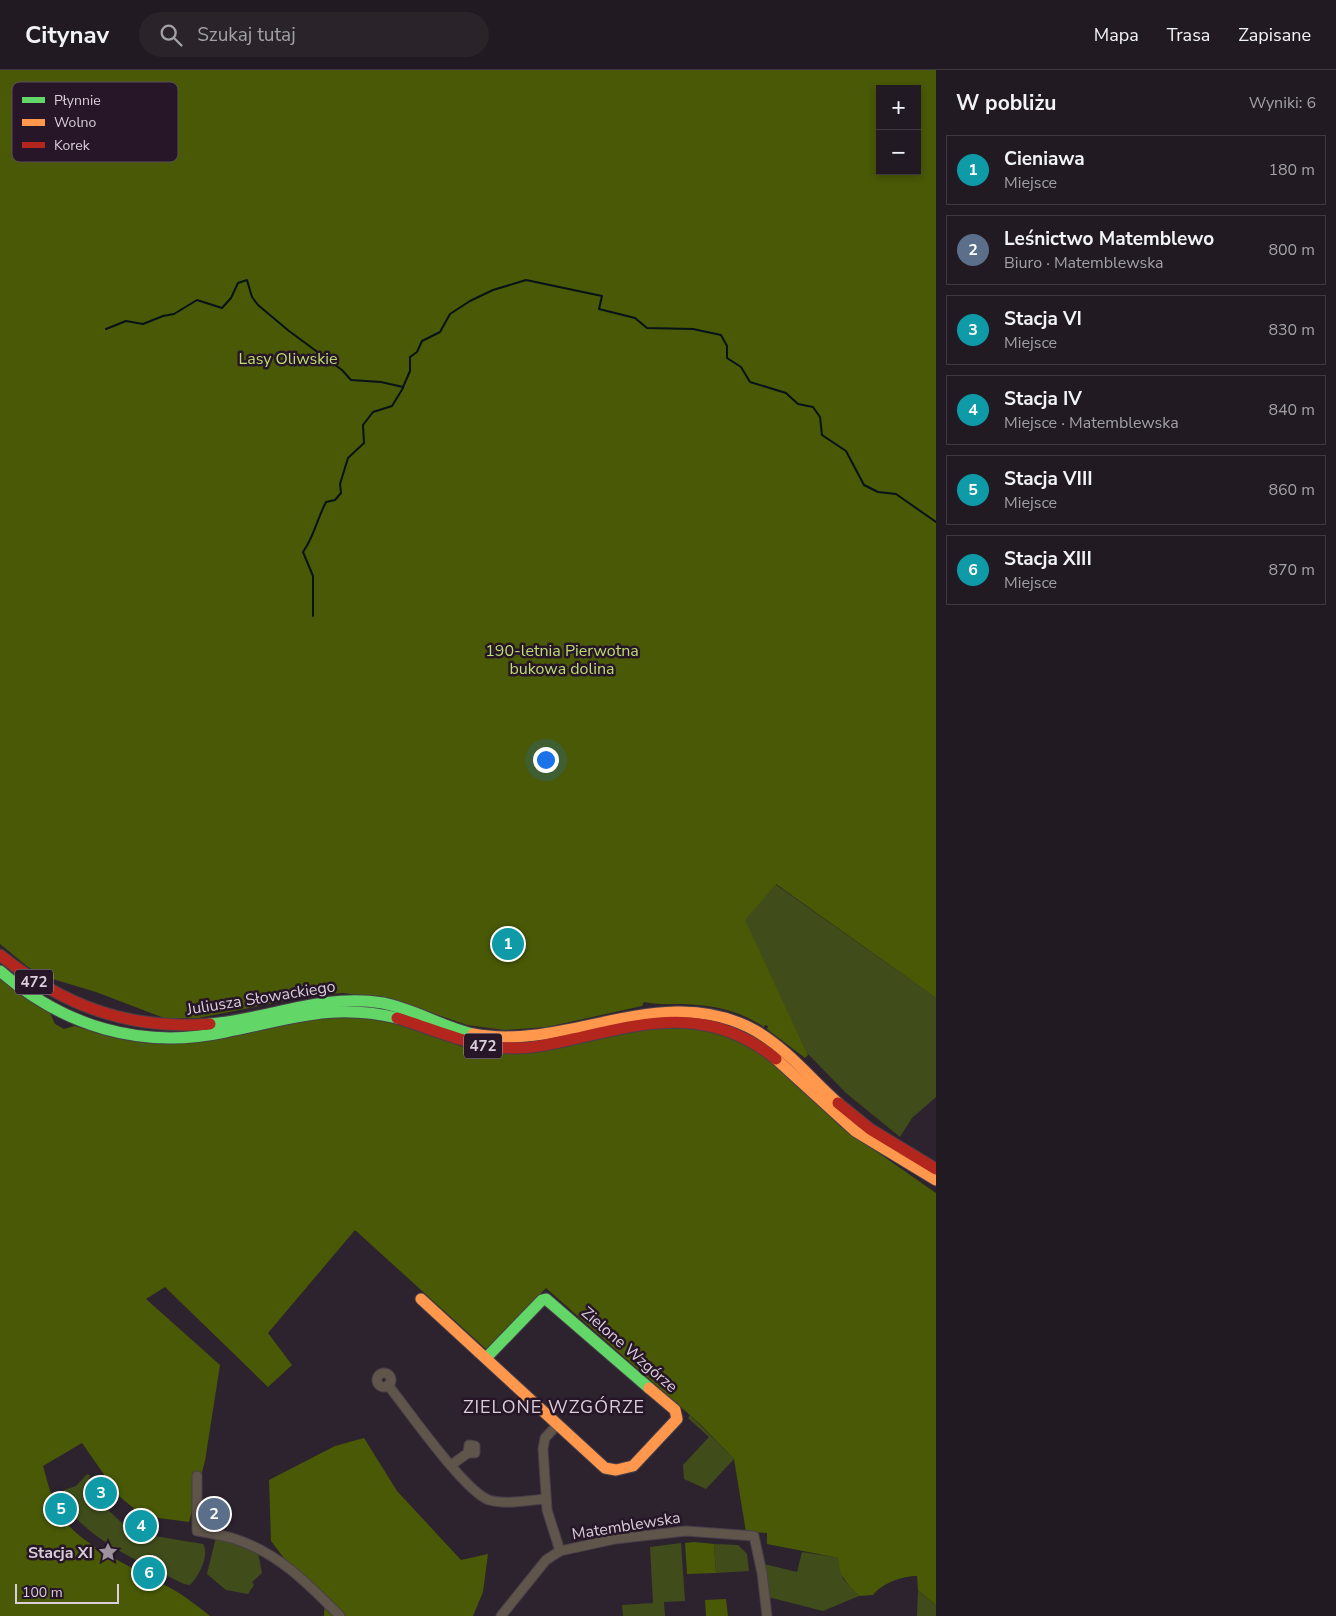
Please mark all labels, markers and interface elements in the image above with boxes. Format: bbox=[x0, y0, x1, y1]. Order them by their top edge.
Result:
search box bbox=[139, 12, 489, 57]
text: Citynav bbox=[25, 19, 109, 51]
icon: search bbox=[157, 21, 185, 49]
text: Szukaj tutaj bbox=[197, 22, 296, 48]
text: Mapa bbox=[1094, 23, 1139, 47]
text: Trasa bbox=[1167, 23, 1210, 47]
text: Zapisane bbox=[1238, 23, 1311, 47]
legend bbox=[12, 82, 178, 162]
map controls bbox=[876, 85, 921, 175]
button: + bbox=[876, 85, 921, 130]
text: W pobliżu bbox=[956, 89, 1057, 117]
text: Płynnie bbox=[54, 91, 101, 110]
text: Wyniki: 6 bbox=[1249, 92, 1316, 114]
text: Wolno bbox=[54, 113, 96, 132]
button: − bbox=[876, 130, 921, 175]
text: Korek bbox=[54, 136, 91, 155]
text: Cieniawa bbox=[1004, 146, 1085, 172]
text: 1 bbox=[968, 159, 978, 181]
text: 180 m bbox=[1268, 159, 1315, 181]
text: Miejsce bbox=[1004, 172, 1057, 194]
text: Leśnictwo Matemblewo bbox=[1004, 226, 1214, 252]
text: 2 bbox=[968, 239, 978, 261]
text: 800 m bbox=[1268, 239, 1315, 261]
text: Biuro · Matemblewska bbox=[1004, 252, 1164, 274]
text: Stacja VI bbox=[1004, 306, 1082, 332]
text: 3 bbox=[968, 319, 978, 341]
text: 830 m bbox=[1268, 319, 1315, 341]
text: Miejsce bbox=[1004, 332, 1057, 354]
park label: Lasy Oliwskie bbox=[239, 348, 337, 370]
text: Stacja IV bbox=[1004, 386, 1082, 412]
text: 4 bbox=[968, 399, 978, 421]
text: 840 m bbox=[1268, 399, 1315, 421]
text: Miejsce · Matemblewska bbox=[1004, 412, 1179, 434]
text: Stacja VIII bbox=[1004, 466, 1093, 492]
text: 5 bbox=[968, 479, 978, 501]
text: 860 m bbox=[1268, 479, 1315, 501]
text: Miejsce bbox=[1004, 492, 1057, 514]
text: Stacja XIII bbox=[1004, 546, 1092, 572]
text: 6 bbox=[968, 559, 978, 581]
text: 870 m bbox=[1268, 559, 1315, 581]
text: Miejsce bbox=[1004, 572, 1057, 594]
park label: 190-letnia Pierwotna bukowa dolina bbox=[485, 640, 639, 680]
your location bbox=[533, 747, 559, 773]
pin: 1 bbox=[492, 925, 524, 963]
road number: 472 bbox=[15, 970, 53, 994]
street label: Juliusza Słowackiego bbox=[184, 975, 337, 1021]
road number: 472 bbox=[464, 1034, 502, 1058]
street label: Zielone Wzgórze bbox=[577, 1302, 682, 1398]
district label: ZIELONE WZGÓRZE bbox=[463, 1395, 645, 1419]
pin: 3 bbox=[85, 1474, 117, 1512]
pin: 5 bbox=[45, 1490, 77, 1528]
pin: 2 bbox=[198, 1495, 230, 1533]
pin: 4 bbox=[125, 1507, 157, 1545]
street label: Matemblewska bbox=[570, 1507, 682, 1545]
place icon: Stacja XI bbox=[97, 1541, 119, 1563]
place label: Stacja XI bbox=[28, 1542, 93, 1564]
pin: 6 bbox=[133, 1554, 165, 1592]
scale bar bbox=[15, 1581, 119, 1604]
text: 100 m bbox=[22, 1583, 63, 1602]

